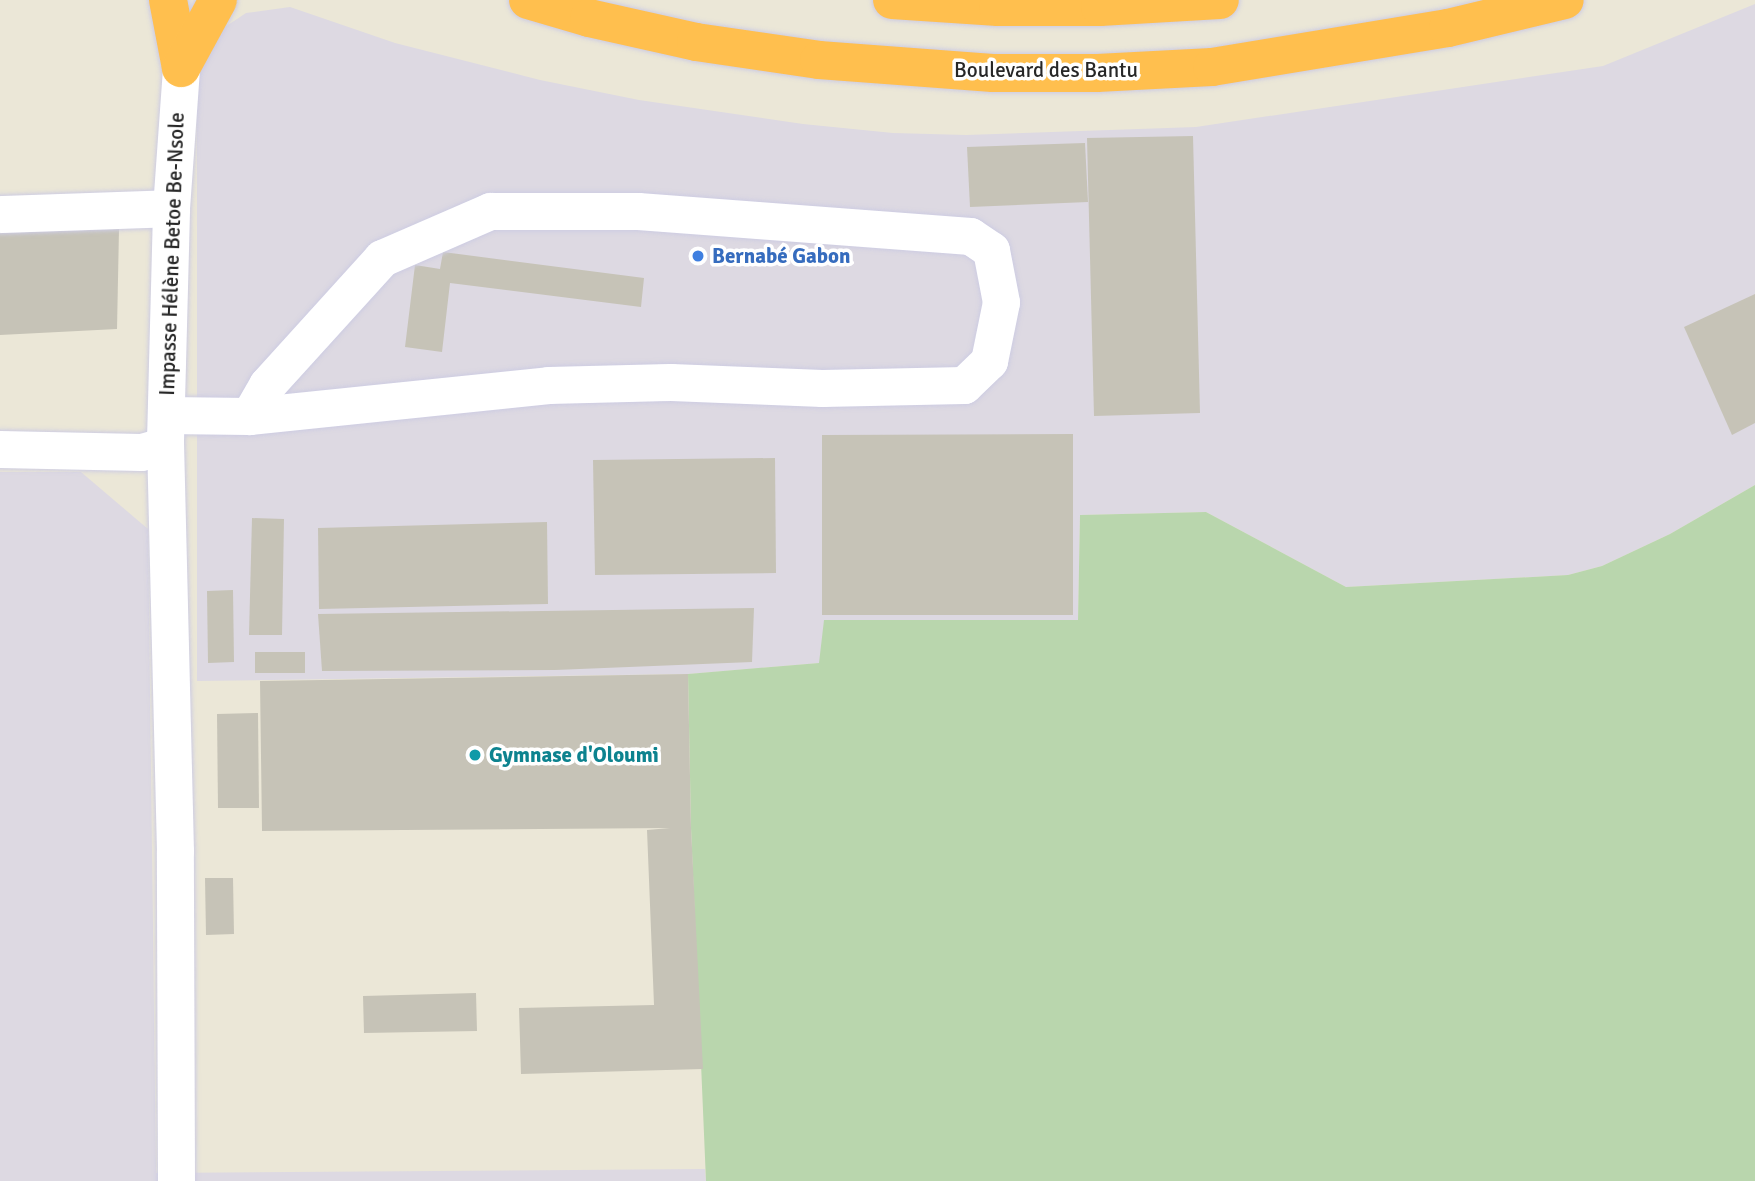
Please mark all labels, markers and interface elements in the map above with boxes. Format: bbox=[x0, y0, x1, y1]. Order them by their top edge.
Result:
street label: Boulevard des Bantu bbox=[954, 57, 1138, 83]
street label: Impasse Hélène Betoe Be-Nsole bbox=[154, 112, 190, 396]
place label: Bernabé Gabon bbox=[712, 243, 850, 269]
marker: Bernabé Gabon bbox=[690, 248, 706, 264]
place label: Gymnase d'Oloumi bbox=[489, 742, 659, 768]
marker: Gymnase d'Oloumi bbox=[467, 747, 483, 763]

